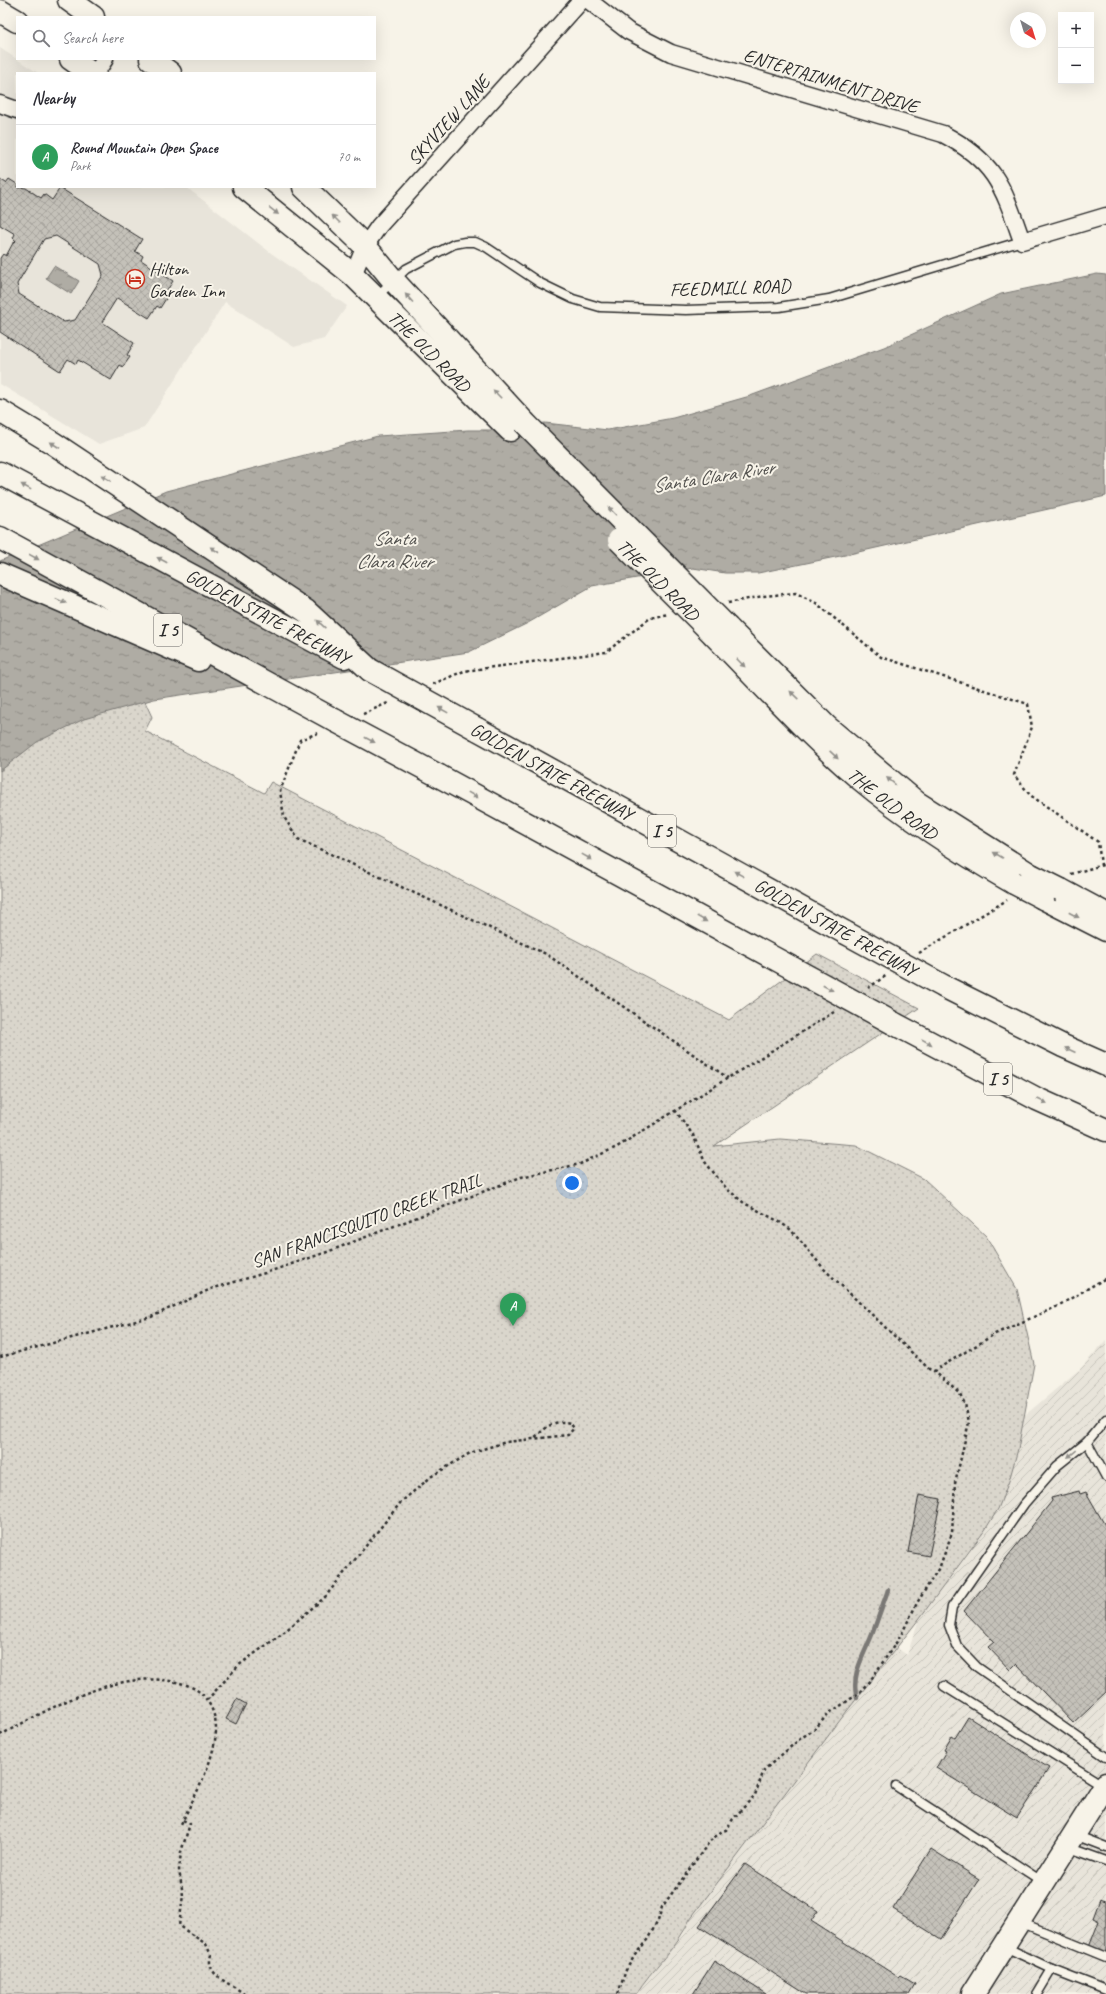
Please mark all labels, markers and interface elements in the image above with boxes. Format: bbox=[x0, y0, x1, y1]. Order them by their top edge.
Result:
north arrow bbox=[1010, 12, 1046, 48]
map controls bbox=[1058, 12, 1094, 84]
button: + bbox=[1058, 12, 1094, 48]
search box bbox=[16, 16, 376, 60]
icon: search bbox=[30, 27, 52, 49]
text: Search here bbox=[62, 29, 123, 48]
street label: ENTERTAINMENT DRIVE bbox=[741, 43, 924, 120]
button: − bbox=[1058, 48, 1094, 84]
street label: SKYVIEW LANE bbox=[402, 69, 497, 170]
text: Nearby bbox=[32, 88, 75, 109]
text: Round Mountain Open Space bbox=[70, 139, 218, 158]
text: A bbox=[42, 149, 48, 165]
text: 70 m bbox=[338, 149, 360, 165]
text: Park bbox=[70, 158, 91, 174]
one-way arrow bbox=[269, 207, 280, 216]
one-way arrow bbox=[331, 214, 341, 224]
place label: Hilton Garden Inn bbox=[149, 257, 225, 303]
hotel icon: Hilton Garden Inn bbox=[124, 268, 146, 290]
street label: FEEDMILL ROAD bbox=[669, 274, 793, 302]
one-way arrow bbox=[405, 292, 414, 303]
street label: THE OLD ROAD bbox=[383, 306, 477, 399]
one-way arrow bbox=[492, 389, 502, 399]
one-way arrow bbox=[49, 441, 61, 448]
water label: Santa Clara River bbox=[651, 454, 779, 498]
one-way arrow bbox=[101, 474, 112, 482]
one-way arrow bbox=[20, 484, 31, 491]
one-way arrow bbox=[607, 506, 617, 516]
water label: Santa Clara River bbox=[356, 526, 436, 574]
street label: THE OLD ROAD bbox=[612, 534, 705, 628]
one-way arrow bbox=[210, 546, 220, 554]
one-way arrow bbox=[28, 553, 40, 560]
one-way arrow bbox=[157, 557, 168, 563]
street label: GOLDEN STATE FREEWAY bbox=[182, 564, 357, 672]
one-way arrow bbox=[56, 598, 67, 604]
road number: I 5 bbox=[154, 614, 182, 646]
one-way arrow bbox=[316, 620, 326, 629]
one-way arrow bbox=[736, 658, 746, 668]
one-way arrow bbox=[789, 690, 799, 699]
one-way arrow bbox=[437, 707, 449, 714]
street label: GOLDEN STATE FREEWAY bbox=[466, 717, 640, 828]
one-way arrow bbox=[365, 736, 376, 743]
one-way arrow bbox=[829, 750, 839, 759]
street label: THE OLD ROAD bbox=[842, 763, 943, 847]
one-way arrow bbox=[885, 776, 896, 785]
one-way arrow bbox=[467, 792, 479, 798]
road number: I 5 bbox=[648, 815, 676, 847]
one-way arrow bbox=[992, 851, 1004, 858]
one-way arrow bbox=[581, 854, 593, 860]
one-way arrow bbox=[733, 870, 744, 877]
street label: GOLDEN STATE FREEWAY bbox=[750, 873, 924, 984]
one-way arrow bbox=[1068, 911, 1080, 918]
one-way arrow bbox=[696, 916, 707, 923]
one-way arrow bbox=[822, 985, 834, 991]
one-way arrow bbox=[921, 1038, 933, 1045]
one-way arrow bbox=[1064, 1046, 1076, 1052]
road number: I 5 bbox=[984, 1063, 1012, 1095]
one-way arrow bbox=[1037, 1098, 1048, 1104]
street label: SAN FRANCISQUITO CREEK TRAIL bbox=[248, 1168, 485, 1274]
your location bbox=[562, 1173, 582, 1193]
pin: A bbox=[500, 1293, 526, 1326]
one-way arrow bbox=[1066, 1449, 1077, 1458]

